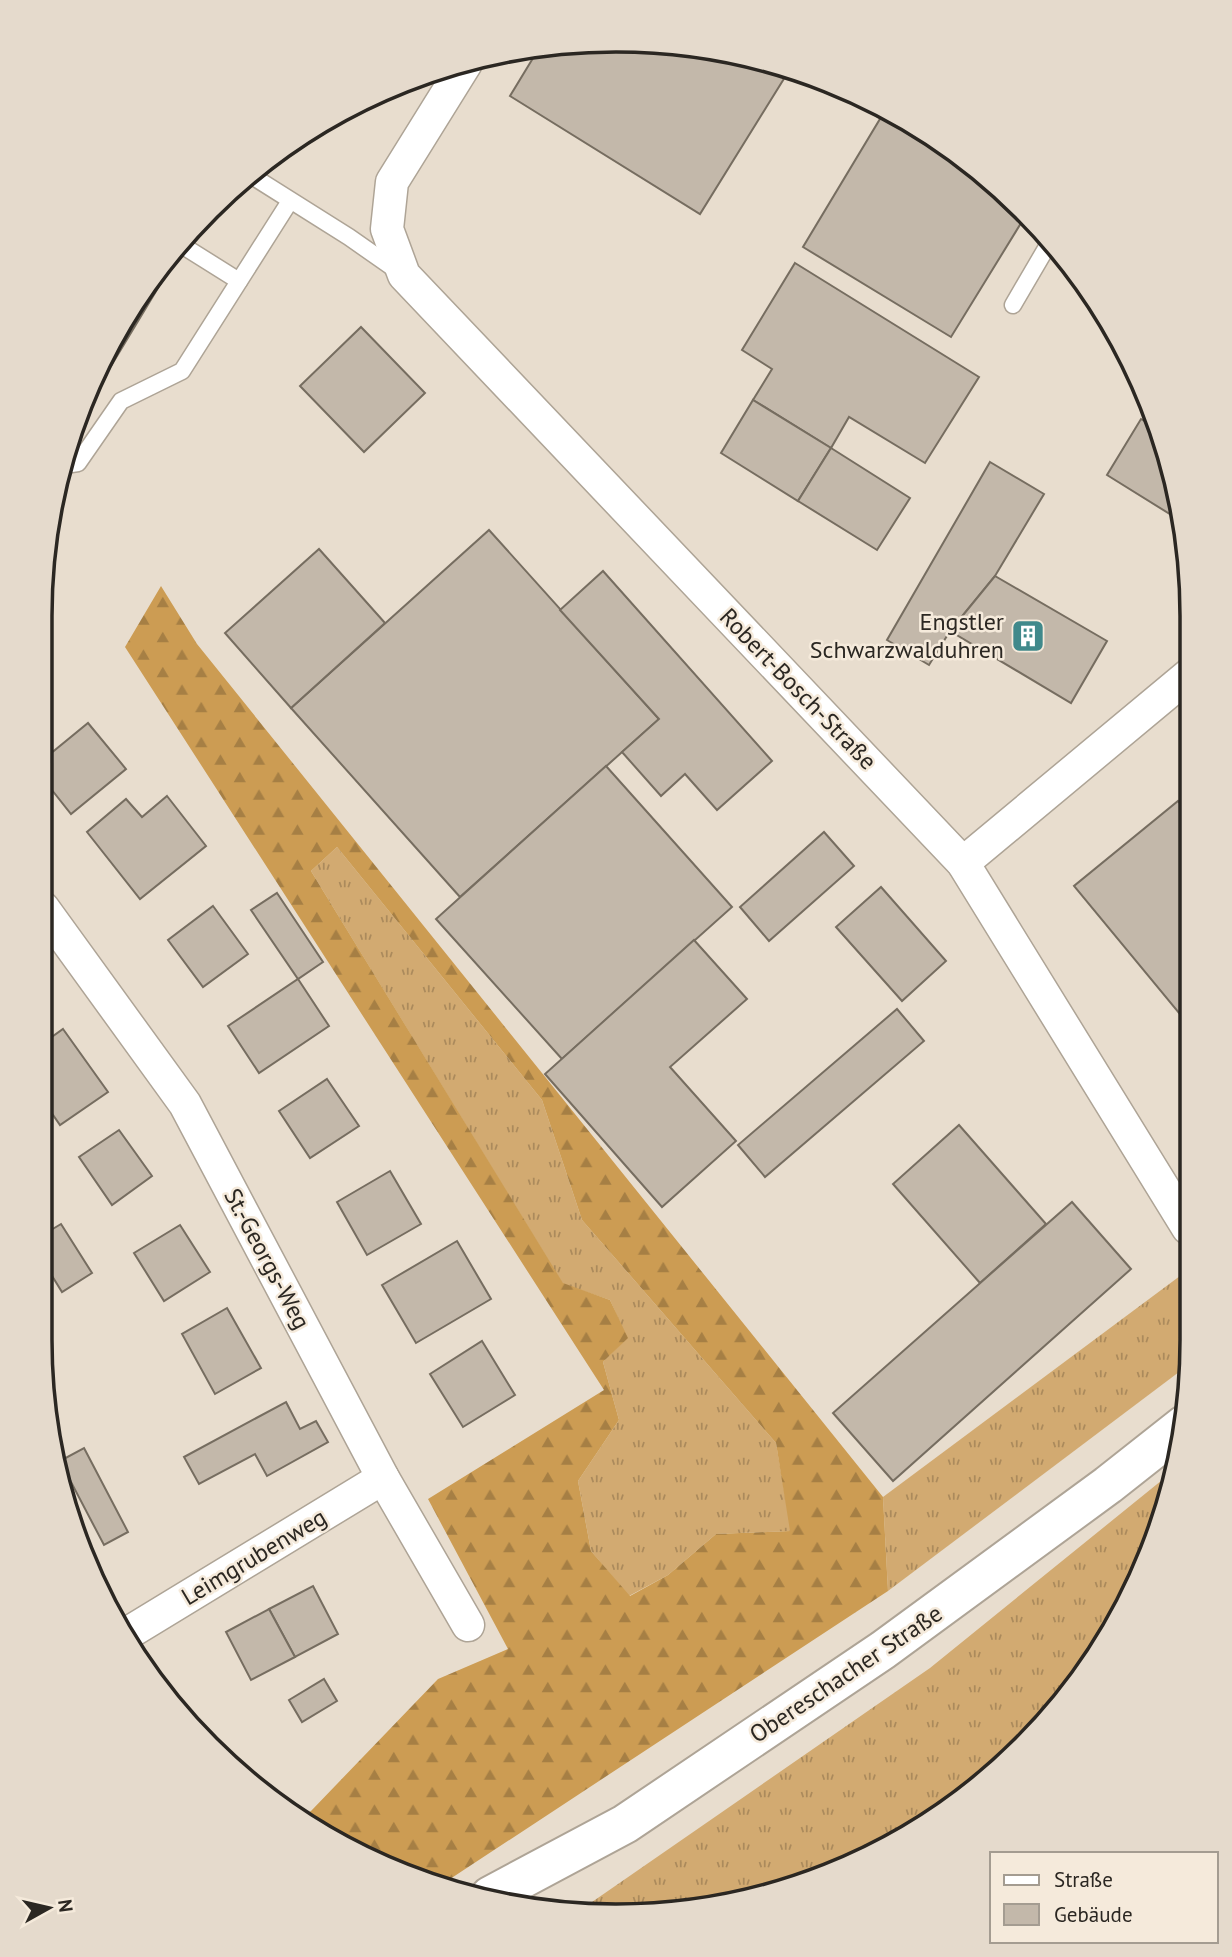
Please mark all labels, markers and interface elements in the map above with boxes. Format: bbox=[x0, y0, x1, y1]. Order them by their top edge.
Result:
street label: Robert-Bosch-Straße bbox=[713, 601, 883, 776]
place label: Engstler Schwarzwalduhren bbox=[810, 606, 1004, 665]
building icon: Engstler Schwarzwalduhren bbox=[1009, 617, 1047, 655]
street label: St.-Georgs-Weg bbox=[217, 1183, 318, 1334]
street label: Leimgrubenweg bbox=[176, 1501, 332, 1612]
street label: Obereschacher Straße bbox=[743, 1598, 948, 1750]
legend bbox=[990, 1852, 1218, 1943]
text: Straße bbox=[1054, 1866, 1113, 1893]
north arrow bbox=[14, 1873, 84, 1943]
text: N bbox=[53, 1898, 79, 1913]
text: Gebäude bbox=[1054, 1901, 1133, 1928]

